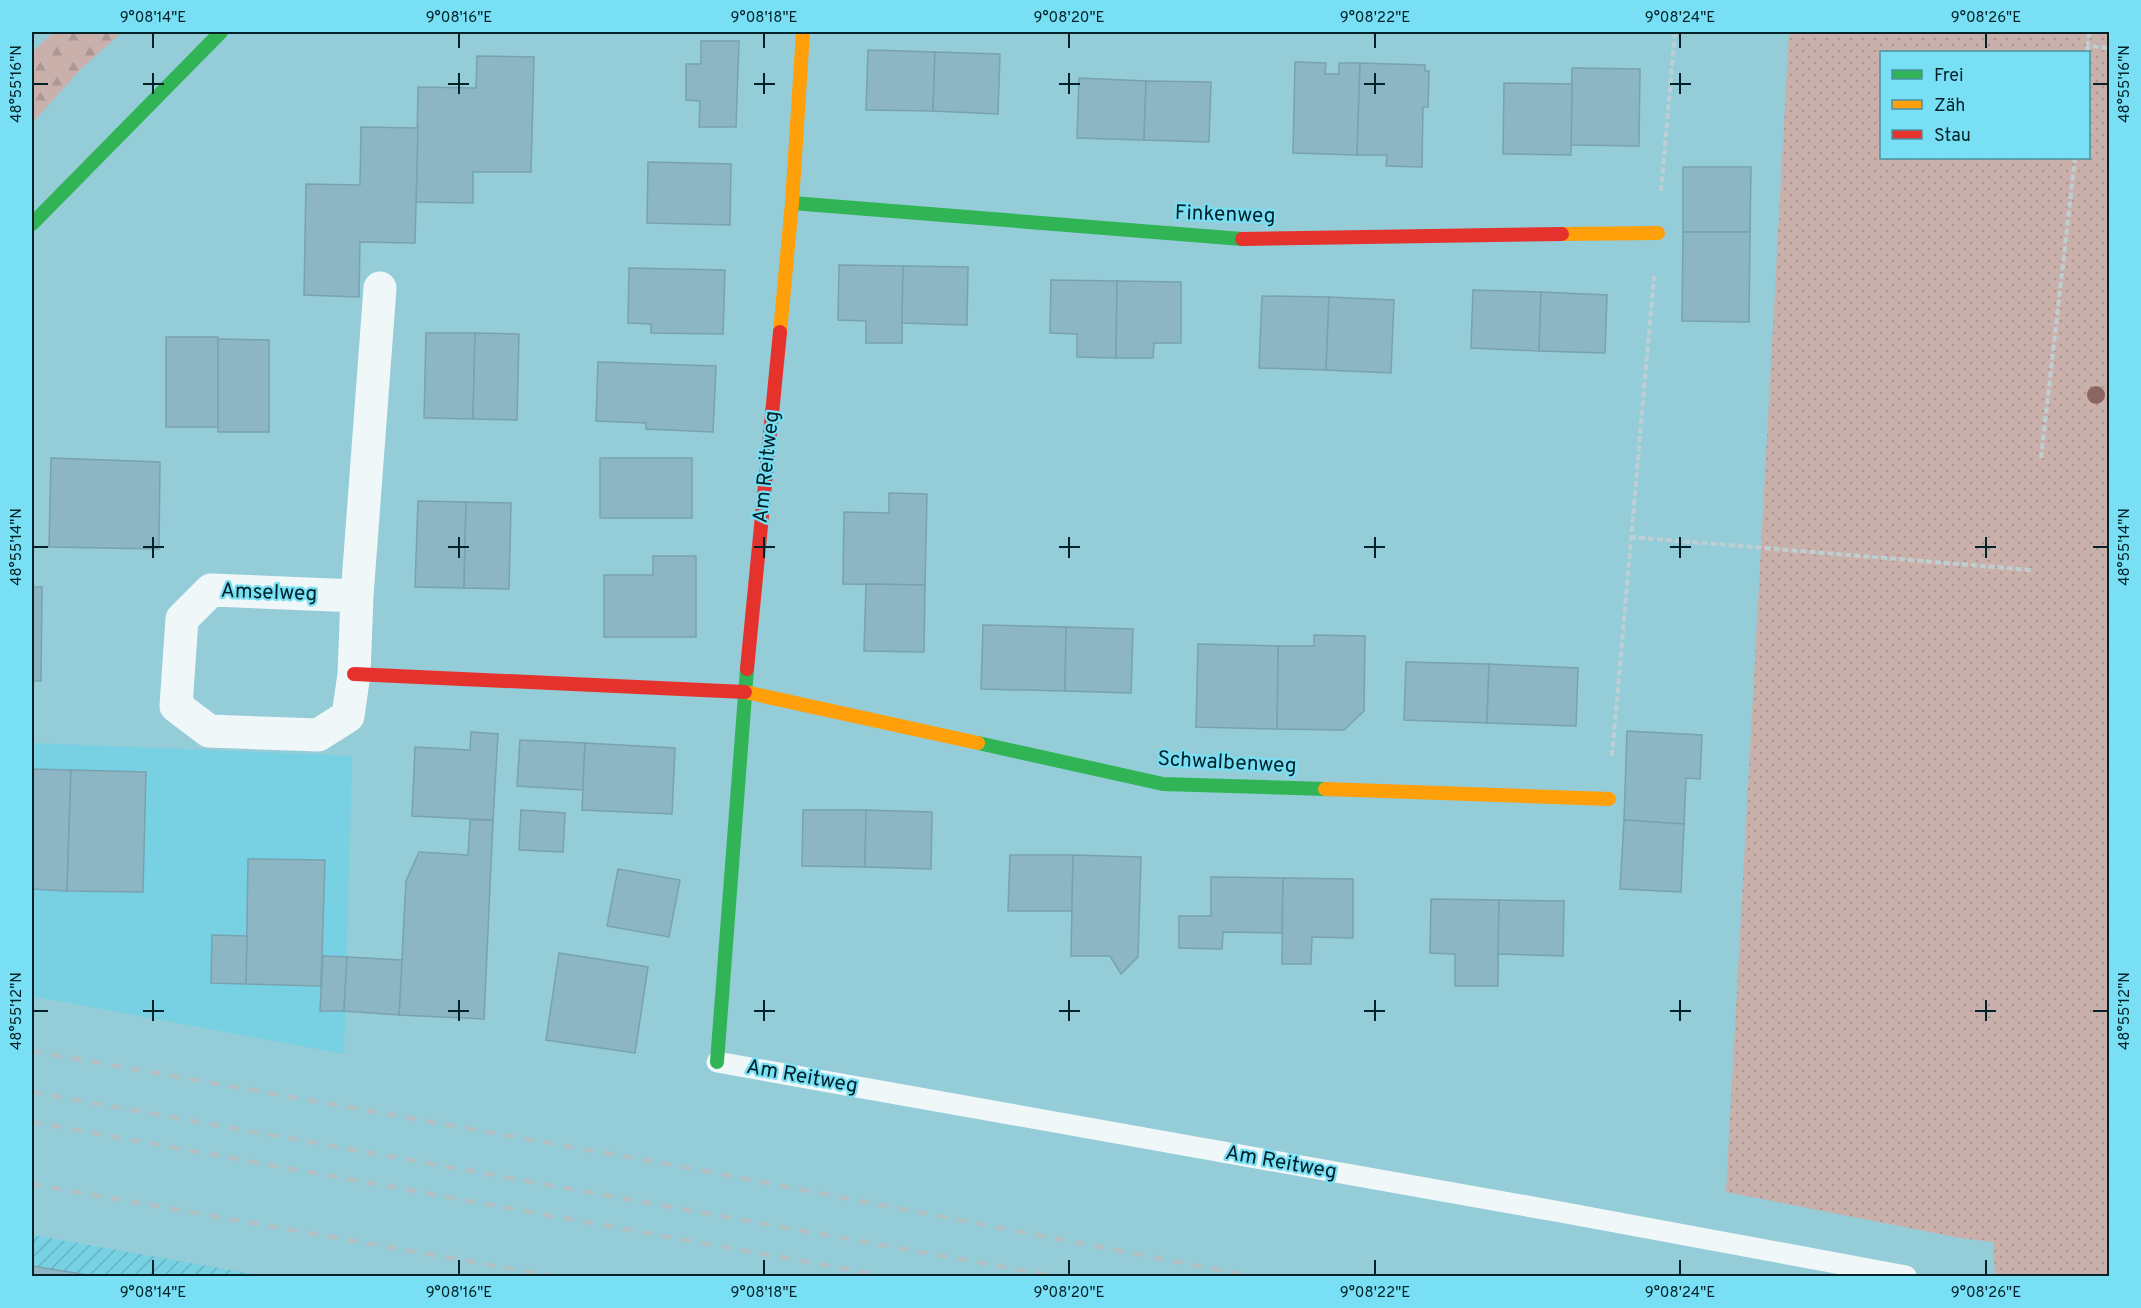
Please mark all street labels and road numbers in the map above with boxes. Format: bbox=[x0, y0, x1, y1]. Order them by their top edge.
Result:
street label: Finkenweg bbox=[1174, 200, 1276, 230]
street label: Am Reitweg bbox=[748, 409, 786, 525]
street label: Amselweg bbox=[220, 578, 318, 608]
street label: Schwalbenweg bbox=[1157, 746, 1297, 780]
street label: Am Reitweg bbox=[744, 1054, 860, 1100]
street label: Am Reitweg bbox=[1223, 1140, 1339, 1186]

